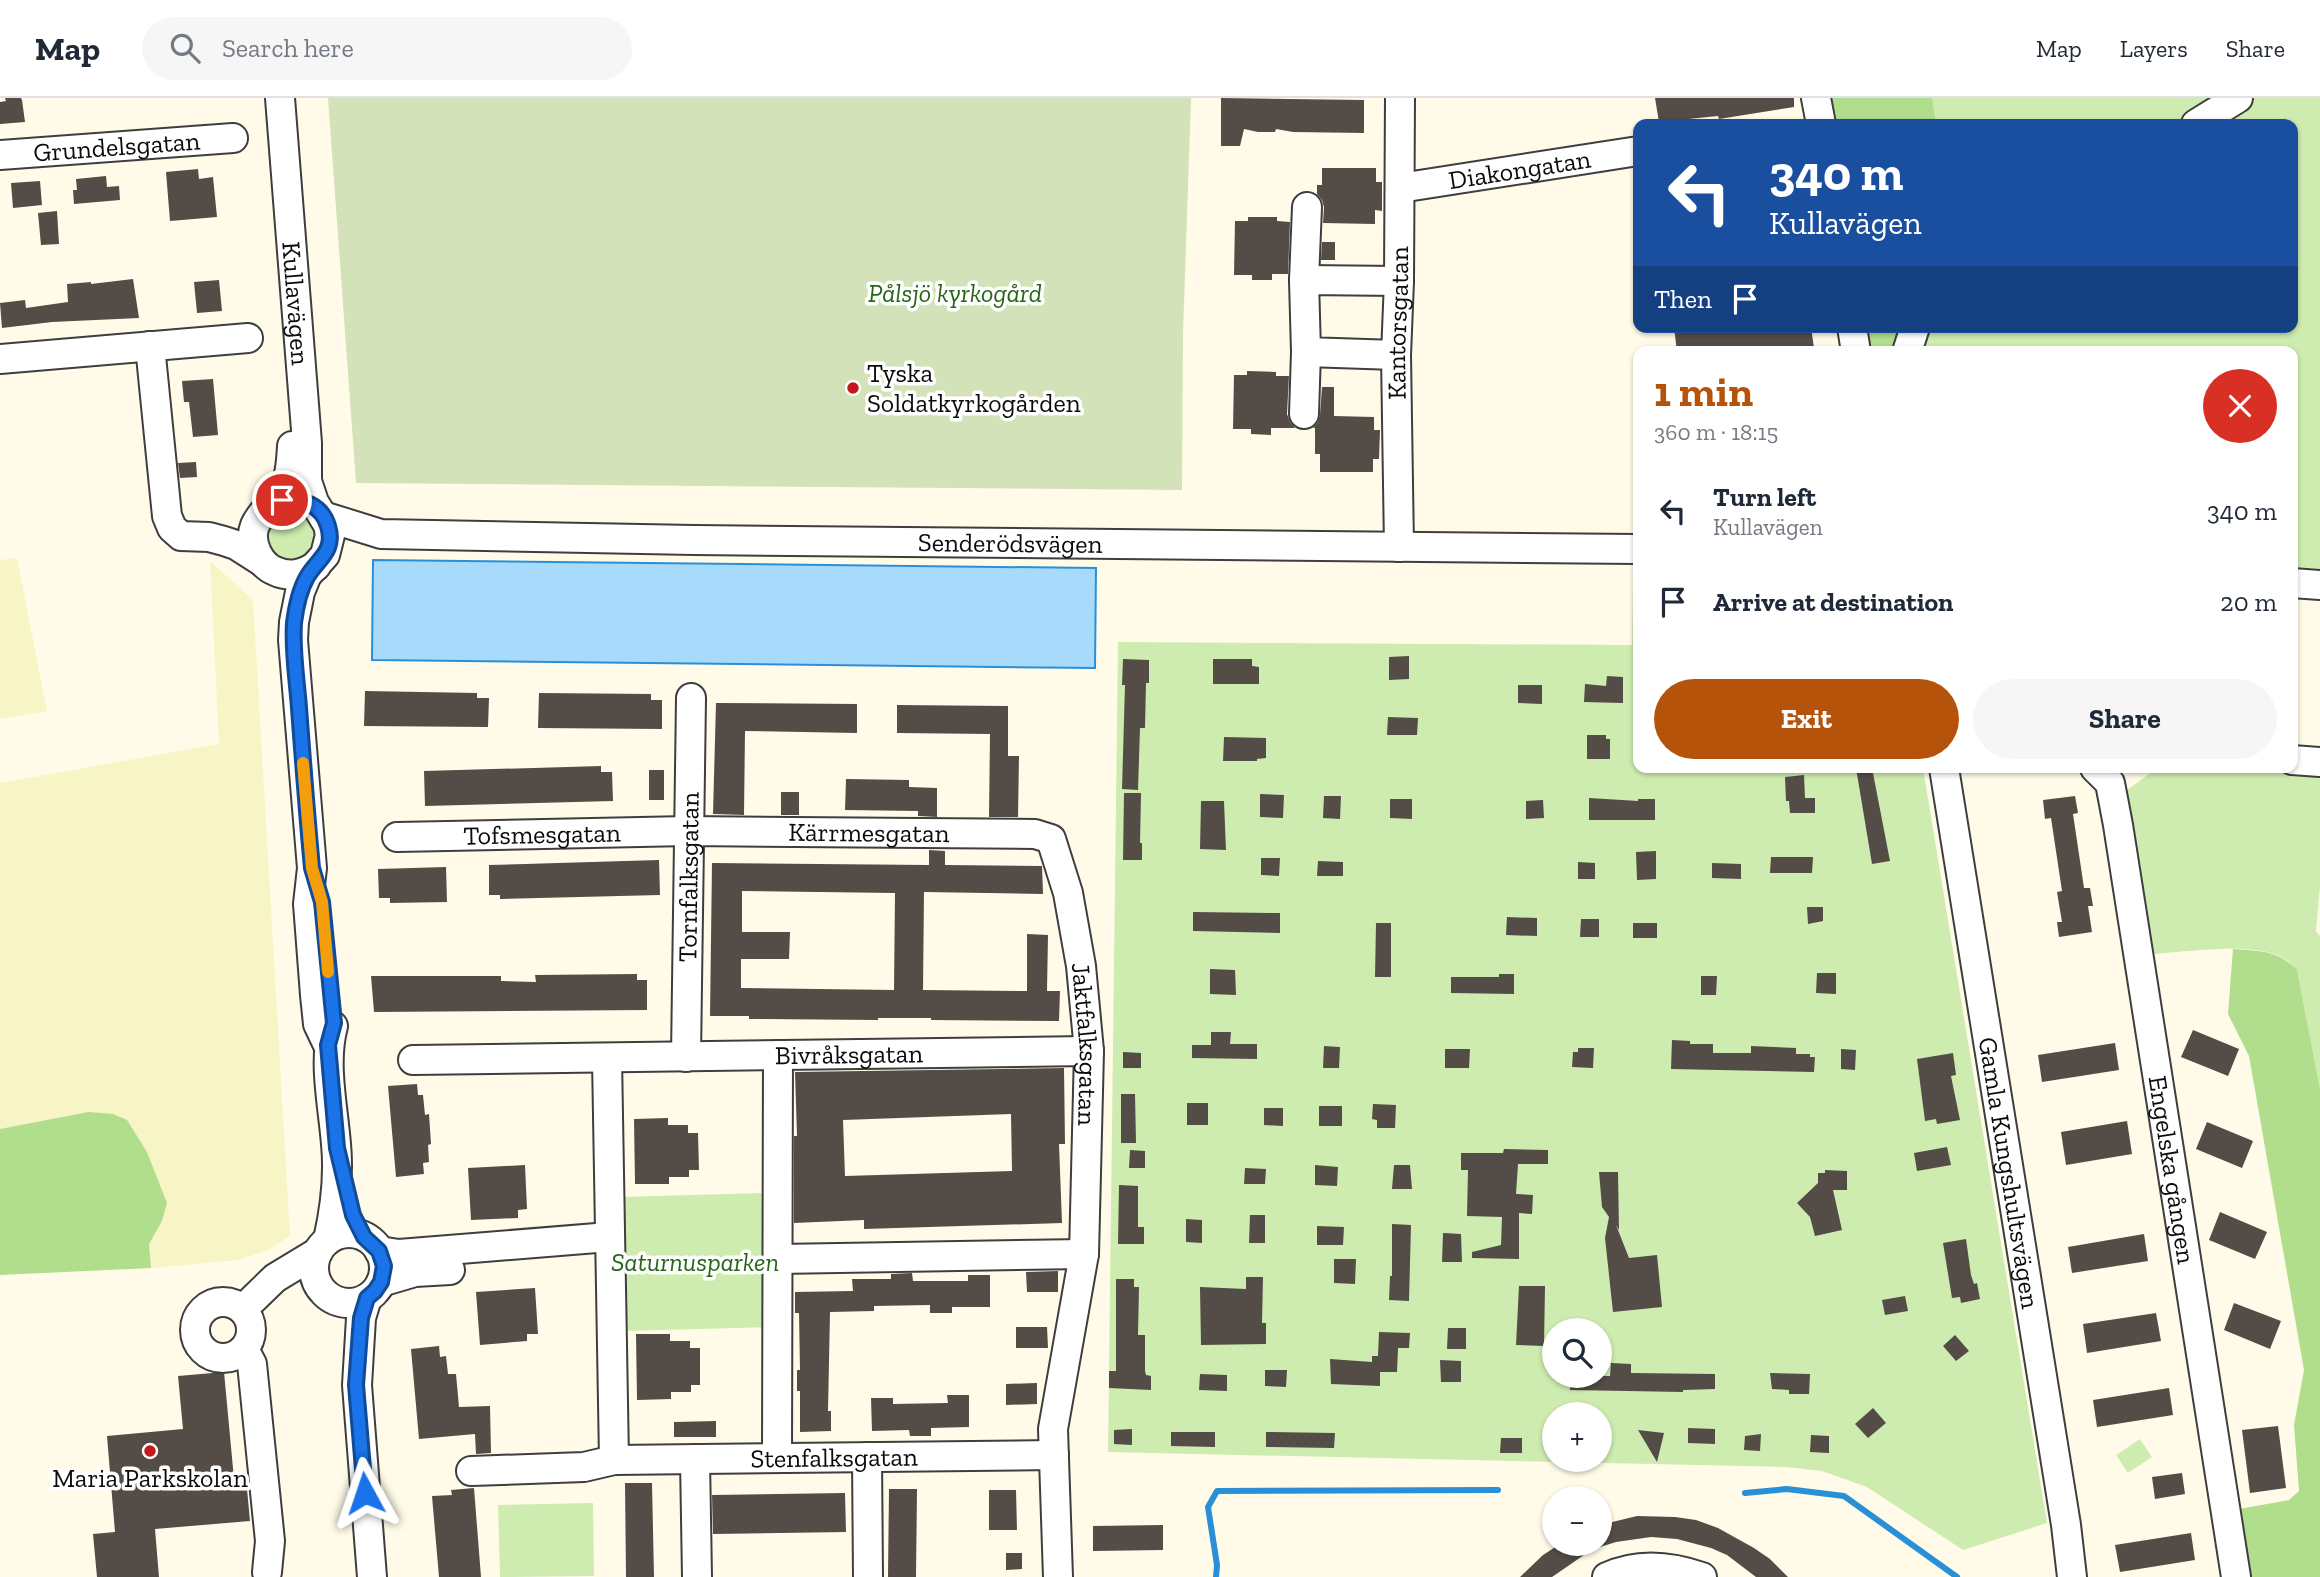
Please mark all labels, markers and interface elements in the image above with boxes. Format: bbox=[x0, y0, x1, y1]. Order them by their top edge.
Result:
search box bbox=[142, 17, 632, 80]
text: Map bbox=[35, 29, 100, 68]
icon: search bbox=[166, 29, 204, 67]
text: Search here bbox=[222, 32, 354, 64]
text: Map bbox=[2036, 34, 2082, 63]
text: Layers bbox=[2120, 34, 2188, 63]
text: Share bbox=[2226, 34, 2285, 63]
street label: Grundelsgatan bbox=[32, 124, 201, 169]
street label: Diakongatan bbox=[1446, 143, 1593, 196]
text: 340 m bbox=[1769, 144, 1903, 203]
icon: left bbox=[1654, 147, 1745, 238]
text: Kullavägen bbox=[1769, 204, 1922, 242]
street label: Kullavägen bbox=[275, 240, 317, 367]
street label: Kantorsgatan bbox=[1380, 246, 1415, 400]
park label: Pålsjö kyrkogård bbox=[868, 277, 1042, 309]
icon: arrive bbox=[1726, 280, 1764, 318]
text: Then bbox=[1654, 283, 1712, 315]
place label: Tyska Soldatkyrkogården bbox=[867, 357, 1081, 419]
text: 1 min bbox=[1654, 366, 1753, 417]
button: close bbox=[2203, 369, 2277, 443]
marker: Tyska Soldatkyrkogården bbox=[845, 380, 861, 396]
text: 360 m · 18:15 bbox=[1654, 418, 1778, 446]
pin bbox=[252, 470, 312, 530]
icon: arrive bbox=[263, 481, 301, 519]
text: Turn left bbox=[1713, 481, 1816, 513]
icon: left bbox=[1654, 492, 1692, 530]
text: 340 m bbox=[2207, 495, 2277, 527]
text: Kullavägen bbox=[1713, 513, 1823, 541]
street label: Senderödsvägen bbox=[918, 526, 1103, 560]
icon: arrive bbox=[1654, 583, 1692, 621]
text: Arrive at destination bbox=[1713, 586, 1953, 618]
text: 20 m bbox=[2220, 586, 2277, 618]
button: Exit bbox=[1654, 679, 1959, 759]
button: Share bbox=[1973, 679, 2277, 759]
street label: Tornfalksgatan bbox=[671, 792, 706, 962]
street label: Tofsmesgatan bbox=[463, 816, 621, 852]
street label: Kärrmesgatan bbox=[788, 816, 950, 849]
street label: Jaktfalksgatan bbox=[1065, 961, 1105, 1126]
street label: Gamla Kungshultsvägen bbox=[1972, 1035, 2047, 1311]
street label: Bivråksgatan bbox=[775, 1037, 923, 1071]
street label: Engelska gången bbox=[2142, 1073, 2203, 1266]
park label: Saturnusparken bbox=[611, 1246, 779, 1278]
map controls bbox=[1542, 1318, 1612, 1556]
button: search bbox=[1542, 1318, 1612, 1388]
button: + bbox=[1542, 1402, 1612, 1472]
street label: Stenfalksgatan bbox=[750, 1441, 918, 1474]
marker: Maria Parkskolan bbox=[142, 1443, 158, 1459]
position arrow bbox=[328, 1456, 402, 1530]
place label: Maria Parkskolan bbox=[52, 1462, 248, 1494]
button: − bbox=[1542, 1486, 1612, 1556]

